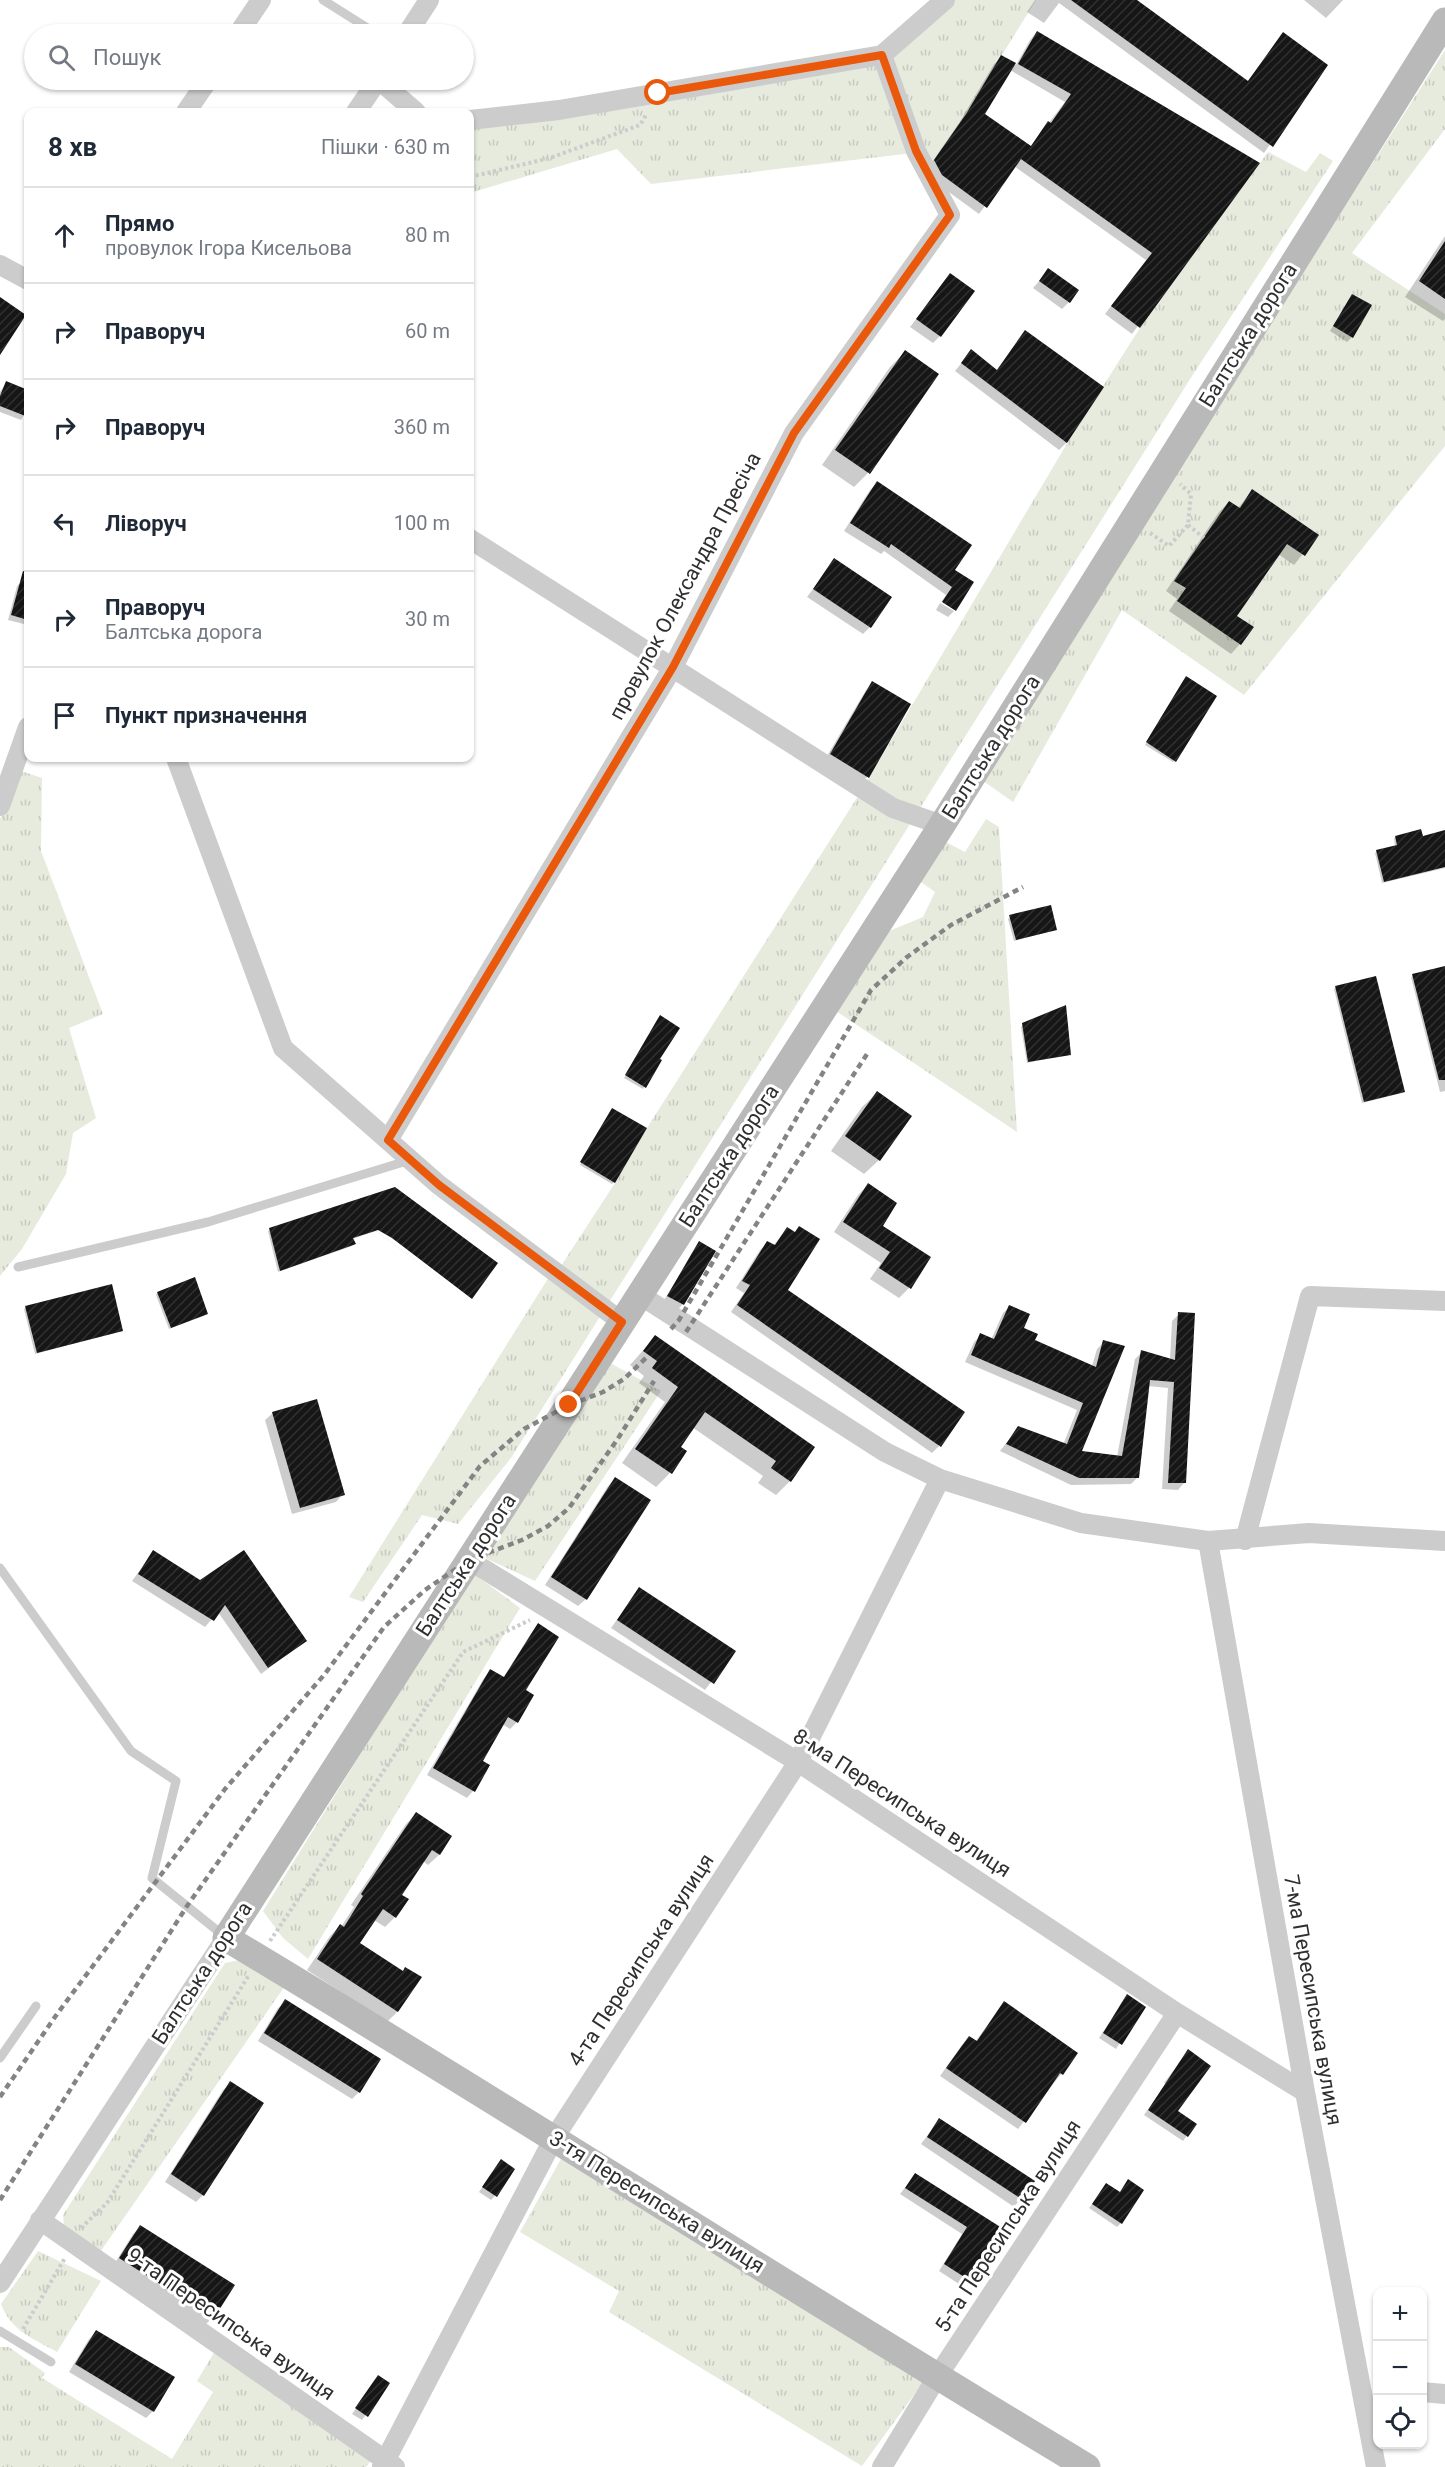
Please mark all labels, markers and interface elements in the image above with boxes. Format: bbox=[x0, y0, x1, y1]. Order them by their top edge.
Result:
search box bbox=[24, 24, 474, 90]
icon: search bbox=[45, 41, 78, 74]
text: Пошук bbox=[93, 45, 161, 70]
route start bbox=[644, 79, 670, 105]
text: 8 хв bbox=[48, 132, 97, 162]
text: Пішки · 630 m bbox=[321, 135, 450, 159]
text: Прямо bbox=[105, 211, 174, 236]
icon: ahead bbox=[48, 219, 81, 252]
text: 80 m bbox=[405, 223, 450, 247]
text: провулок Ігора Кисельова bbox=[105, 236, 352, 260]
street label: Балтська дорога bbox=[1194, 259, 1302, 411]
icon: right bbox=[48, 315, 81, 348]
text: Праворуч bbox=[105, 319, 205, 344]
text: 60 m bbox=[405, 319, 450, 343]
icon: right bbox=[48, 411, 81, 444]
text: Праворуч bbox=[105, 415, 205, 440]
text: 360 m bbox=[394, 415, 450, 439]
street label: провулок Олександра Пресіча bbox=[604, 448, 766, 724]
icon: left bbox=[48, 507, 81, 540]
text: Ліворуч bbox=[105, 511, 187, 536]
text: 100 m bbox=[394, 511, 450, 535]
text: Праворуч bbox=[105, 595, 205, 620]
icon: right bbox=[48, 603, 81, 636]
text: 30 m bbox=[405, 607, 450, 631]
text: Балтська дорога bbox=[105, 620, 262, 644]
street label: Балтська дорога bbox=[937, 671, 1045, 823]
icon: arrive bbox=[48, 699, 81, 732]
text: Пункт призначення bbox=[105, 703, 307, 728]
street label: Балтська дорога bbox=[674, 1080, 784, 1232]
route end bbox=[555, 1391, 581, 1417]
street label: Балтська дорога bbox=[411, 1489, 521, 1641]
street label: 8-ма Пересипська вулиця bbox=[789, 1724, 1015, 1882]
street label: 4-та Пересипська вулиця bbox=[563, 1849, 719, 2071]
street label: 7-ма Пересипська вулиця bbox=[1279, 1873, 1347, 2127]
street label: Балтська дорога bbox=[147, 1897, 257, 2049]
street label: 5-та Пересипська вулиця bbox=[930, 2115, 1086, 2337]
street label: 3-тя Пересипська вулиця bbox=[545, 2126, 769, 2278]
street label: 9-та Пересипська вулиця bbox=[122, 2243, 340, 2405]
map controls bbox=[1373, 2287, 1427, 2449]
button: + bbox=[1373, 2287, 1427, 2341]
button: − bbox=[1373, 2341, 1427, 2395]
button: locate bbox=[1373, 2395, 1427, 2449]

